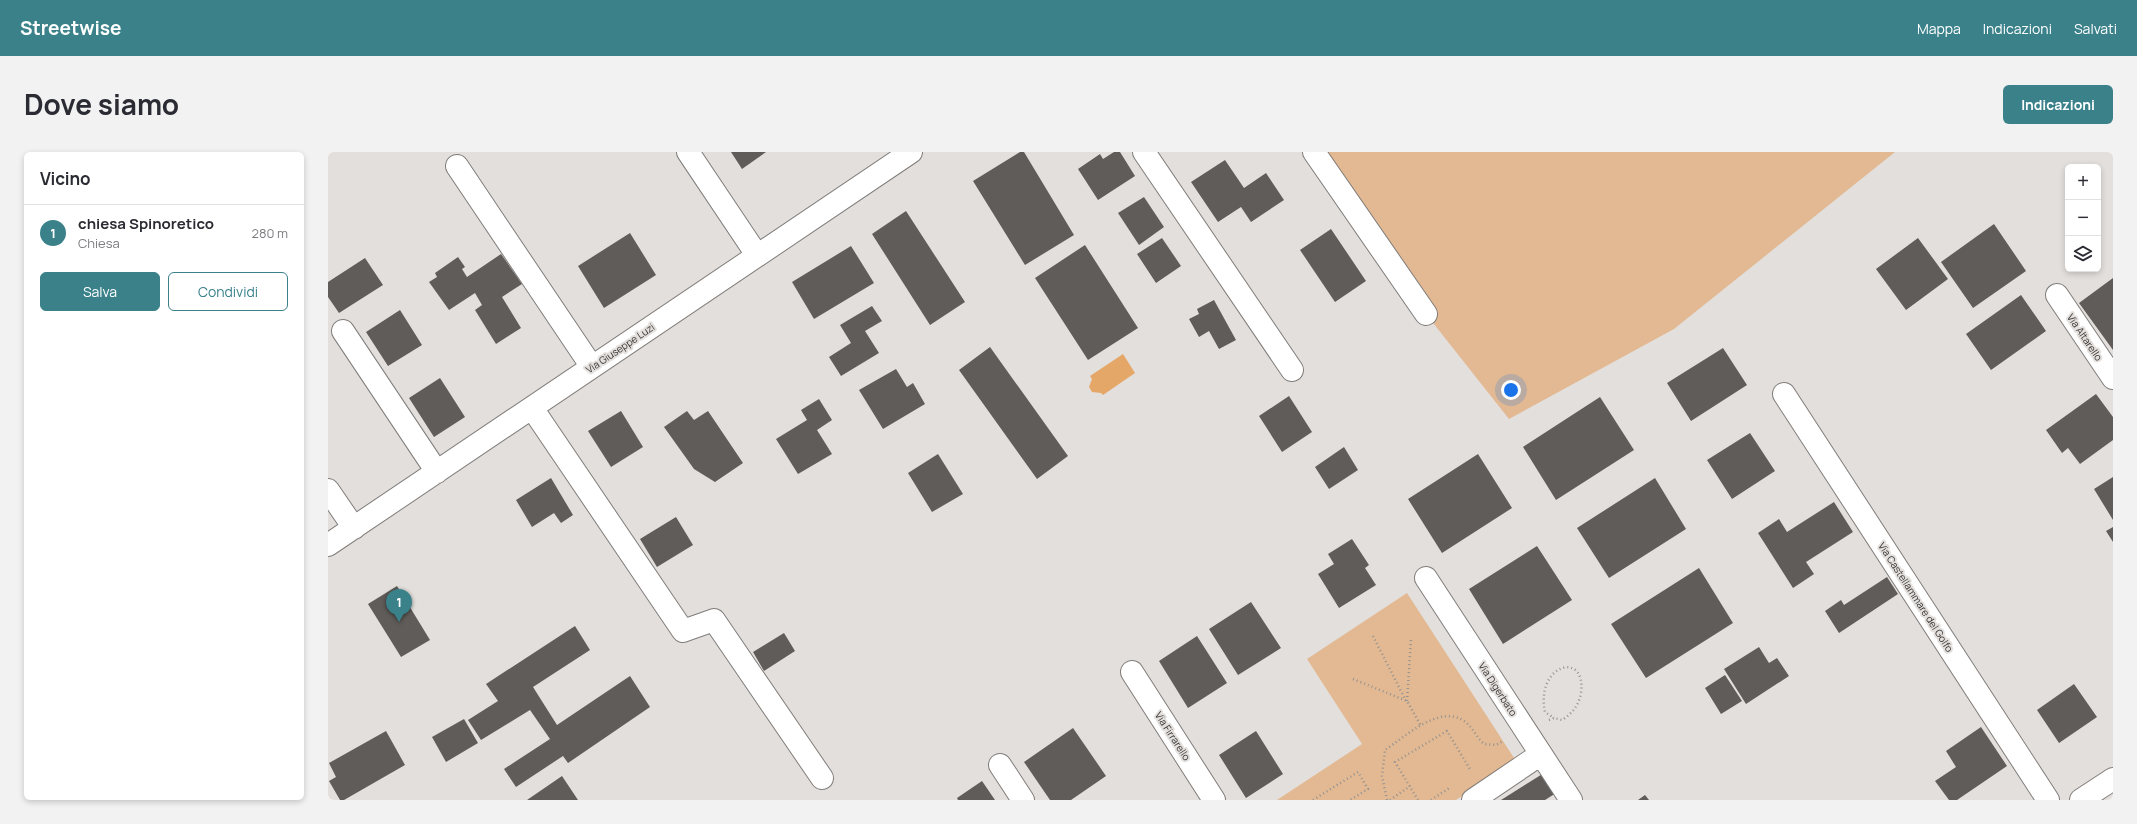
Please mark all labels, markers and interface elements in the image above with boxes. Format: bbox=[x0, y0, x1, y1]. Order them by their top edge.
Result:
text: Streetwise bbox=[20, 15, 122, 41]
text: Mappa bbox=[1917, 19, 1961, 38]
text: Indicazioni bbox=[1983, 19, 2052, 38]
text: Salvati bbox=[2074, 19, 2117, 38]
text: Dove siamo bbox=[24, 85, 179, 123]
button: Indicazioni bbox=[2003, 85, 2113, 124]
map controls bbox=[2065, 164, 2101, 272]
button: + bbox=[2065, 164, 2101, 200]
text: Vicino bbox=[40, 167, 91, 190]
button: − bbox=[2065, 200, 2101, 236]
text: chiesa Spinoretico bbox=[78, 213, 214, 234]
text: 1 bbox=[50, 224, 56, 242]
text: 280 m bbox=[251, 224, 288, 242]
text: Chiesa bbox=[78, 234, 120, 252]
button: layers bbox=[2065, 236, 2101, 272]
button: Salva bbox=[40, 272, 160, 311]
button: Condividi bbox=[168, 272, 288, 311]
street label: Via Altarello bbox=[2064, 311, 2106, 363]
street label: Via Giuseppe Luzi bbox=[583, 320, 657, 376]
your location bbox=[1501, 380, 1521, 400]
street label: Via Castellammare del Golfo bbox=[1875, 539, 1957, 655]
pin: 1 bbox=[386, 589, 412, 622]
street label: Via Digerbato bbox=[1475, 659, 1521, 719]
street label: Via Firrarello bbox=[1152, 709, 1194, 763]

